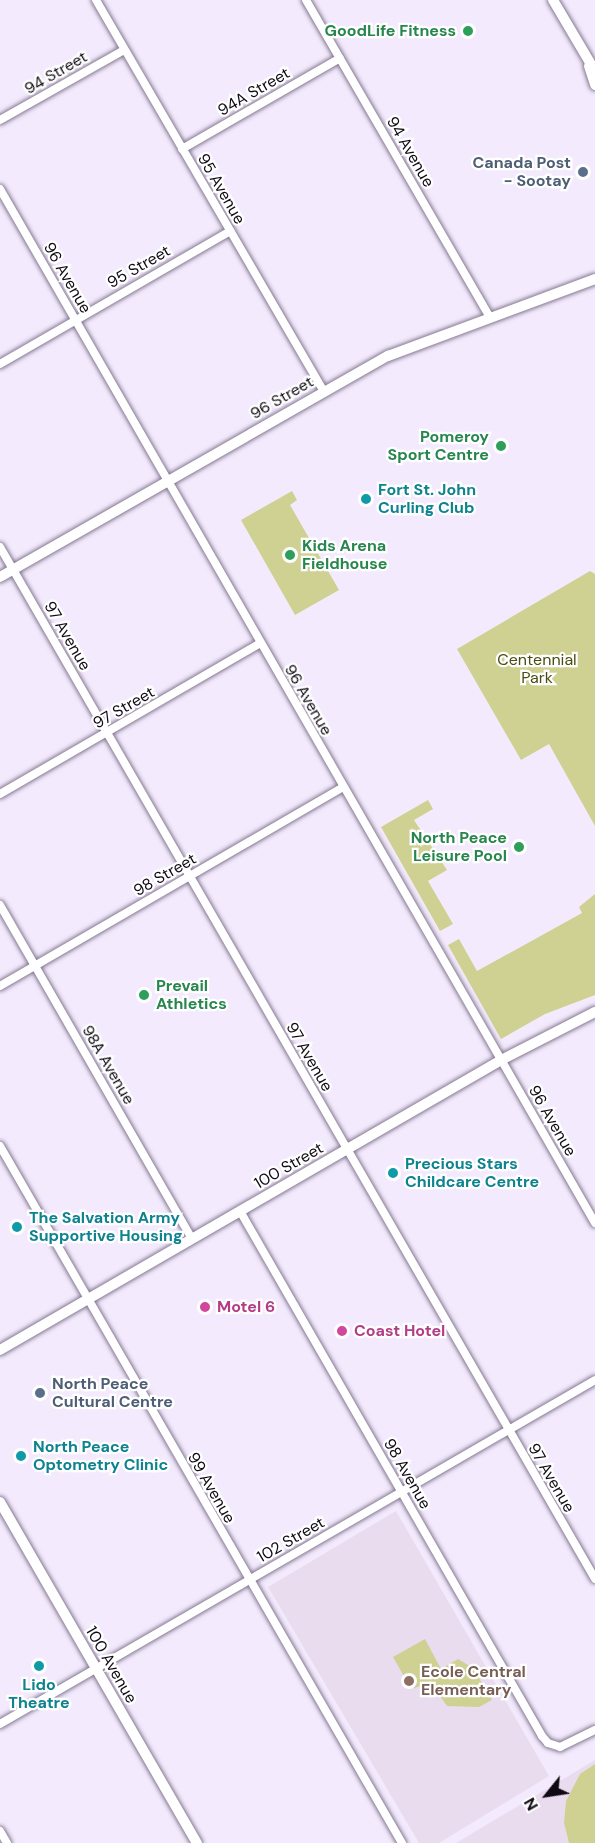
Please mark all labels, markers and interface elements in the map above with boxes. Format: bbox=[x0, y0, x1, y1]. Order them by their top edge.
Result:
place label: GoodLife Fitness bbox=[324, 21, 456, 41]
marker: GoodLife Fitness bbox=[461, 24, 475, 38]
street label: 94 Street bbox=[21, 47, 91, 99]
street label: 94A Street bbox=[215, 64, 293, 120]
street label: 94 Avenue bbox=[382, 113, 438, 191]
street label: 95 Avenue bbox=[193, 150, 249, 228]
place label: Canada Post - Sootay bbox=[473, 153, 571, 191]
marker: Canada Post - Sootay bbox=[576, 165, 590, 179]
street label: 96 Avenue bbox=[39, 239, 95, 317]
street label: 95 Street bbox=[104, 241, 174, 293]
street label: 96 Street bbox=[247, 372, 317, 424]
place label: Pomeroy Sport Centre bbox=[388, 427, 489, 465]
marker: Pomeroy Sport Centre bbox=[494, 439, 508, 453]
place label: Fort St. John Curling Club bbox=[378, 480, 476, 518]
marker: Fort St. John Curling Club bbox=[359, 492, 373, 506]
place label: Kids Arena Fieldhouse bbox=[302, 536, 387, 574]
marker: Kids Arena Fieldhouse bbox=[283, 548, 297, 562]
street label: 97 Avenue bbox=[39, 598, 95, 674]
park label: Centennial Park bbox=[497, 650, 577, 688]
street label: 96 Avenue bbox=[280, 661, 336, 739]
street label: 97 Street bbox=[90, 683, 158, 733]
place label: North Peace Leisure Pool bbox=[411, 828, 507, 866]
marker: North Peace Leisure Pool bbox=[512, 840, 526, 854]
street label: 98 Street bbox=[130, 849, 200, 901]
place label: Prevail Athletics bbox=[156, 976, 227, 1014]
marker: Prevail Athletics bbox=[137, 988, 151, 1002]
street label: 97 Avenue bbox=[281, 1019, 337, 1095]
street label: 98A Avenue bbox=[78, 1022, 138, 1108]
street label: 96 Avenue bbox=[524, 1082, 580, 1160]
street label: 100 Street bbox=[251, 1139, 327, 1193]
place label: Precious Stars Childcare Centre bbox=[405, 1154, 539, 1192]
marker: Precious Stars Childcare Centre bbox=[386, 1166, 400, 1180]
place label: The Salvation Army Supportive Housing bbox=[29, 1208, 182, 1246]
marker: The Salvation Army Supportive Housing bbox=[10, 1220, 24, 1234]
place label: Motel 6 bbox=[217, 1297, 275, 1317]
marker: Motel 6 bbox=[198, 1300, 212, 1314]
place label: Coast Hotel bbox=[354, 1321, 445, 1341]
marker: Coast Hotel bbox=[335, 1324, 349, 1338]
place label: North Peace Cultural Centre bbox=[52, 1374, 173, 1412]
marker: North Peace Cultural Centre bbox=[33, 1386, 47, 1400]
street label: 98 Avenue bbox=[379, 1435, 435, 1513]
place label: North Peace Optometry Clinic bbox=[33, 1437, 168, 1475]
street label: 97 Avenue bbox=[523, 1440, 579, 1516]
marker: North Peace Optometry Clinic bbox=[14, 1449, 28, 1463]
street label: 99 Avenue bbox=[183, 1449, 239, 1527]
street label: 102 Street bbox=[254, 1513, 328, 1567]
street label: 100 Avenue bbox=[81, 1623, 141, 1707]
marker: Lido Theatre bbox=[32, 1659, 46, 1673]
place label: Ecole Central Elementary bbox=[421, 1662, 526, 1700]
marker: Ecole Central Elementary bbox=[402, 1674, 416, 1688]
place label: Lido Theatre bbox=[8, 1675, 70, 1713]
north arrow bbox=[517, 1765, 577, 1825]
text: N bbox=[519, 1794, 543, 1815]

